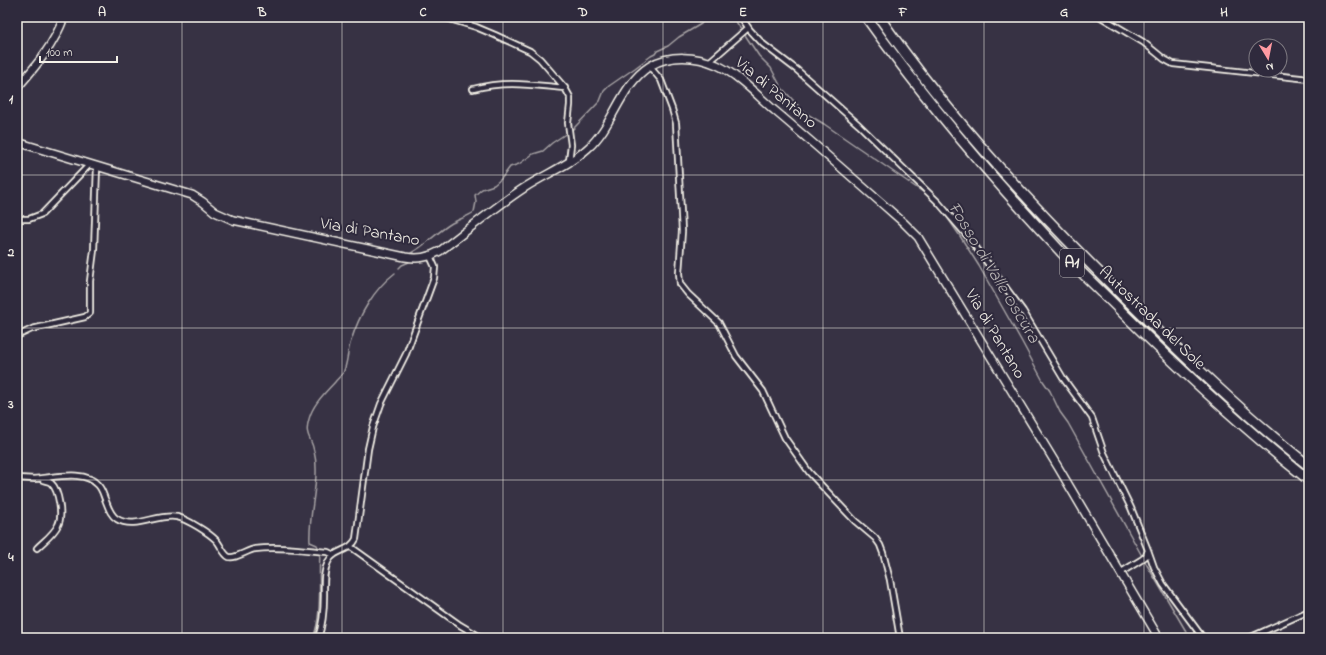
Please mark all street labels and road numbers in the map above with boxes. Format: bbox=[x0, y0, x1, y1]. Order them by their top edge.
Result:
street label: Via di Pantano bbox=[729, 50, 823, 135]
street label: Via di Pantano bbox=[317, 211, 422, 253]
road number: A1 bbox=[1060, 249, 1084, 277]
street label: Autostrada del Sole bbox=[1093, 260, 1211, 376]
street label: Via di Pantano bbox=[958, 284, 1032, 384]

